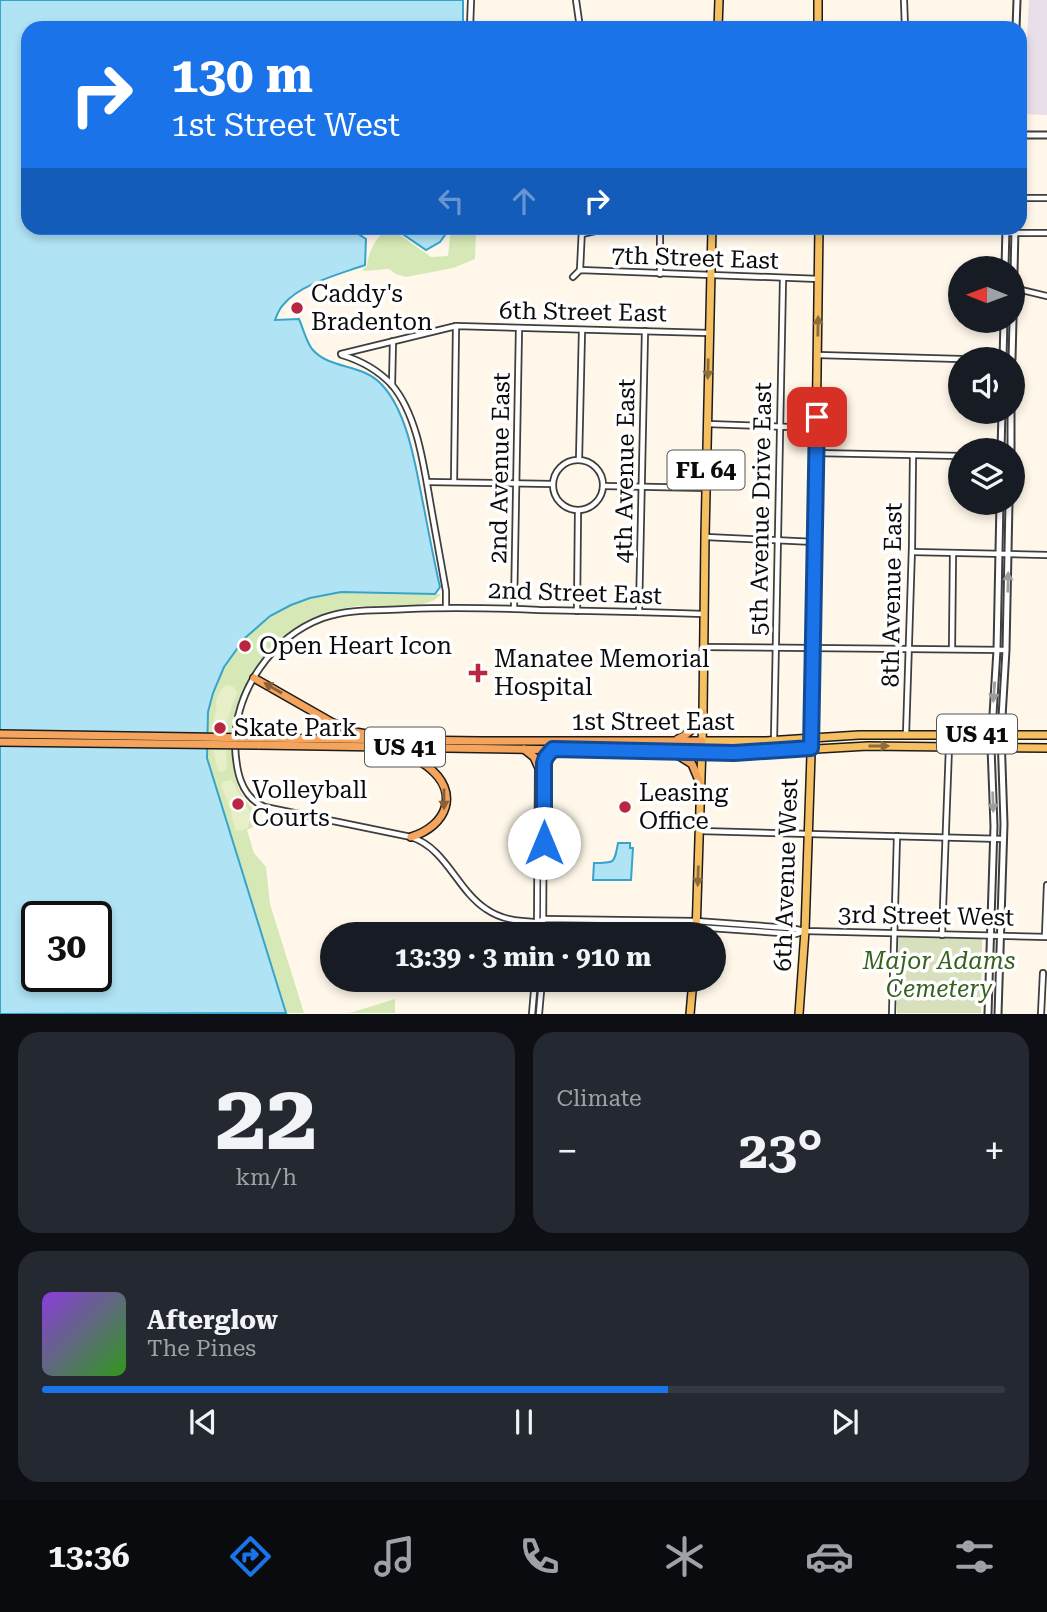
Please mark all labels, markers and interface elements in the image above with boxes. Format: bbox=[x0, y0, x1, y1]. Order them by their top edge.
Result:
text: 130 m bbox=[171, 47, 313, 104]
icon: right bbox=[56, 49, 147, 140]
text: 1st Street West bbox=[171, 106, 400, 144]
icon: left bbox=[432, 182, 470, 220]
icon: ahead bbox=[505, 182, 543, 220]
icon: right bbox=[578, 182, 616, 220]
street label: 7th Street East bbox=[611, 241, 779, 275]
north arrow bbox=[948, 256, 1026, 332]
map controls bbox=[948, 256, 1025, 515]
place label: Caddy's Bradenton bbox=[311, 280, 432, 336]
street label: 6th Street East bbox=[499, 297, 667, 327]
marker: Caddy's Bradenton bbox=[289, 300, 305, 316]
one-way arrow bbox=[813, 315, 824, 337]
button: sound bbox=[948, 347, 1025, 424]
one-way arrow bbox=[702, 358, 714, 380]
street label: 2nd Avenue East bbox=[484, 372, 516, 564]
street label: 4th Avenue East bbox=[609, 378, 641, 564]
street label: 5th Avenue Drive East bbox=[745, 382, 777, 636]
pin bbox=[787, 387, 847, 447]
icon: arrive bbox=[798, 398, 836, 436]
button: layers bbox=[948, 438, 1025, 515]
road number: FL 64 bbox=[668, 450, 744, 490]
street label: 8th Avenue East bbox=[876, 502, 908, 688]
one-way arrow bbox=[1002, 571, 1013, 593]
street label: 2nd Street East bbox=[487, 576, 663, 610]
place label: Open Heart Icon bbox=[259, 632, 452, 660]
marker: Open Heart Icon bbox=[237, 638, 253, 654]
place label: Manatee Memorial Hospital bbox=[494, 645, 710, 701]
marker: Manatee Memorial Hospital bbox=[468, 663, 488, 683]
one-way arrow bbox=[988, 681, 999, 703]
one-way arrow bbox=[263, 682, 282, 694]
street label: 1st Street East bbox=[571, 708, 735, 736]
place label: Skate Park bbox=[234, 714, 357, 742]
road number: US 41 bbox=[937, 714, 1017, 754]
marker: Skate Park bbox=[212, 720, 228, 736]
road number: US 41 bbox=[365, 727, 445, 766]
one-way arrow bbox=[868, 740, 890, 752]
place label: Volleyball Courts bbox=[252, 776, 367, 832]
street label: 6th Avenue West bbox=[769, 778, 803, 972]
place label: Leasing Office bbox=[639, 779, 729, 835]
one-way arrow bbox=[438, 788, 450, 810]
one-way arrow bbox=[988, 791, 999, 813]
marker: Volleyball Courts bbox=[230, 796, 246, 812]
marker: Leasing Office bbox=[617, 799, 633, 815]
position arrow bbox=[507, 806, 581, 880]
one-way arrow bbox=[692, 865, 703, 887]
street label: 3rd Street West bbox=[838, 900, 1014, 932]
speed limit sign: 30 bbox=[21, 901, 112, 992]
text: 13:39 · 3 min · 910 m bbox=[395, 942, 651, 972]
park label: Major Adams Cemetery bbox=[862, 947, 1015, 1003]
text: 22 bbox=[215, 1065, 317, 1171]
text: Climate bbox=[557, 1085, 642, 1112]
text: 23° bbox=[739, 1120, 823, 1181]
text: − bbox=[557, 1129, 578, 1173]
text: + bbox=[984, 1129, 1005, 1173]
text: km/h bbox=[235, 1164, 297, 1191]
text: Afterglow bbox=[147, 1305, 278, 1335]
text: The Pines bbox=[147, 1335, 256, 1362]
icon: previous bbox=[184, 1403, 222, 1441]
icon: pause bbox=[505, 1403, 543, 1441]
icon: next bbox=[826, 1403, 864, 1441]
icon: directions bbox=[226, 1532, 275, 1581]
icon: music bbox=[370, 1532, 419, 1581]
icon: phone bbox=[515, 1532, 564, 1581]
icon: climate bbox=[660, 1532, 709, 1581]
icon: car bbox=[805, 1532, 854, 1581]
icon: filters bbox=[950, 1532, 999, 1581]
text: 13:36 bbox=[48, 1537, 130, 1575]

